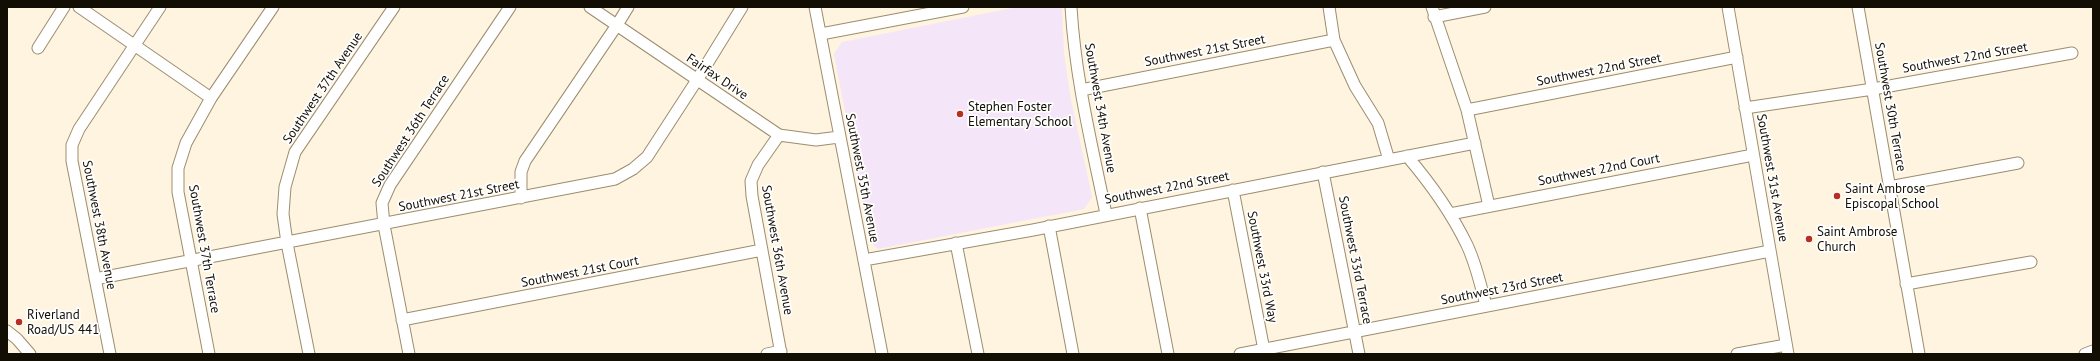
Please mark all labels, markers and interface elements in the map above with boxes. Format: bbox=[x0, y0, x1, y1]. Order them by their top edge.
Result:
street label: Southwest 37th Avenue bbox=[280, 29, 366, 147]
street label: Southwest 21st Street bbox=[1143, 32, 1267, 70]
street label: Southwest 22nd Street bbox=[1901, 39, 2029, 77]
street label: Southwest 30th Terrace bbox=[1871, 41, 1909, 173]
street label: Southwest 34th Avenue bbox=[1081, 42, 1119, 174]
street label: Southwest 22nd Street bbox=[1535, 50, 1663, 90]
street label: Fairfax Drive bbox=[683, 51, 751, 103]
street label: Southwest 36th Terrace bbox=[369, 72, 453, 190]
place label: Stephen Foster Elementary School bbox=[968, 99, 1072, 130]
marker: Stephen Foster Elementary School bbox=[955, 109, 965, 119]
street label: Southwest 35th Avenue bbox=[842, 112, 882, 244]
street label: Southwest 31st Avenue bbox=[1753, 113, 1791, 243]
street label: Southwest 22nd Court bbox=[1537, 151, 1661, 189]
street label: Southwest 38th Avenue bbox=[79, 159, 119, 291]
street label: Southwest 22nd Street bbox=[1103, 168, 1231, 208]
street label: Southwest 21st Street bbox=[397, 177, 521, 215]
place label: Saint Ambrose Episcopal School bbox=[1845, 181, 1939, 212]
street label: Southwest 37th Terrace bbox=[185, 184, 223, 314]
street label: Southwest 36th Avenue bbox=[758, 184, 796, 316]
marker: Saint Ambrose Episcopal School bbox=[1832, 191, 1842, 201]
street label: Southwest 33rd Terrace bbox=[1335, 194, 1375, 326]
street label: Southwest 33rd Way bbox=[1244, 210, 1280, 324]
place label: Saint Ambrose Church bbox=[1817, 224, 1897, 255]
marker: Saint Ambrose Church bbox=[1804, 234, 1814, 244]
street label: Southwest 21st Court bbox=[520, 253, 640, 291]
street label: Southwest 23rd Street bbox=[1440, 270, 1564, 308]
place label: Riverland Road/US 441 bbox=[27, 307, 99, 338]
marker: Riverland Road/US 441 bbox=[14, 317, 24, 327]

